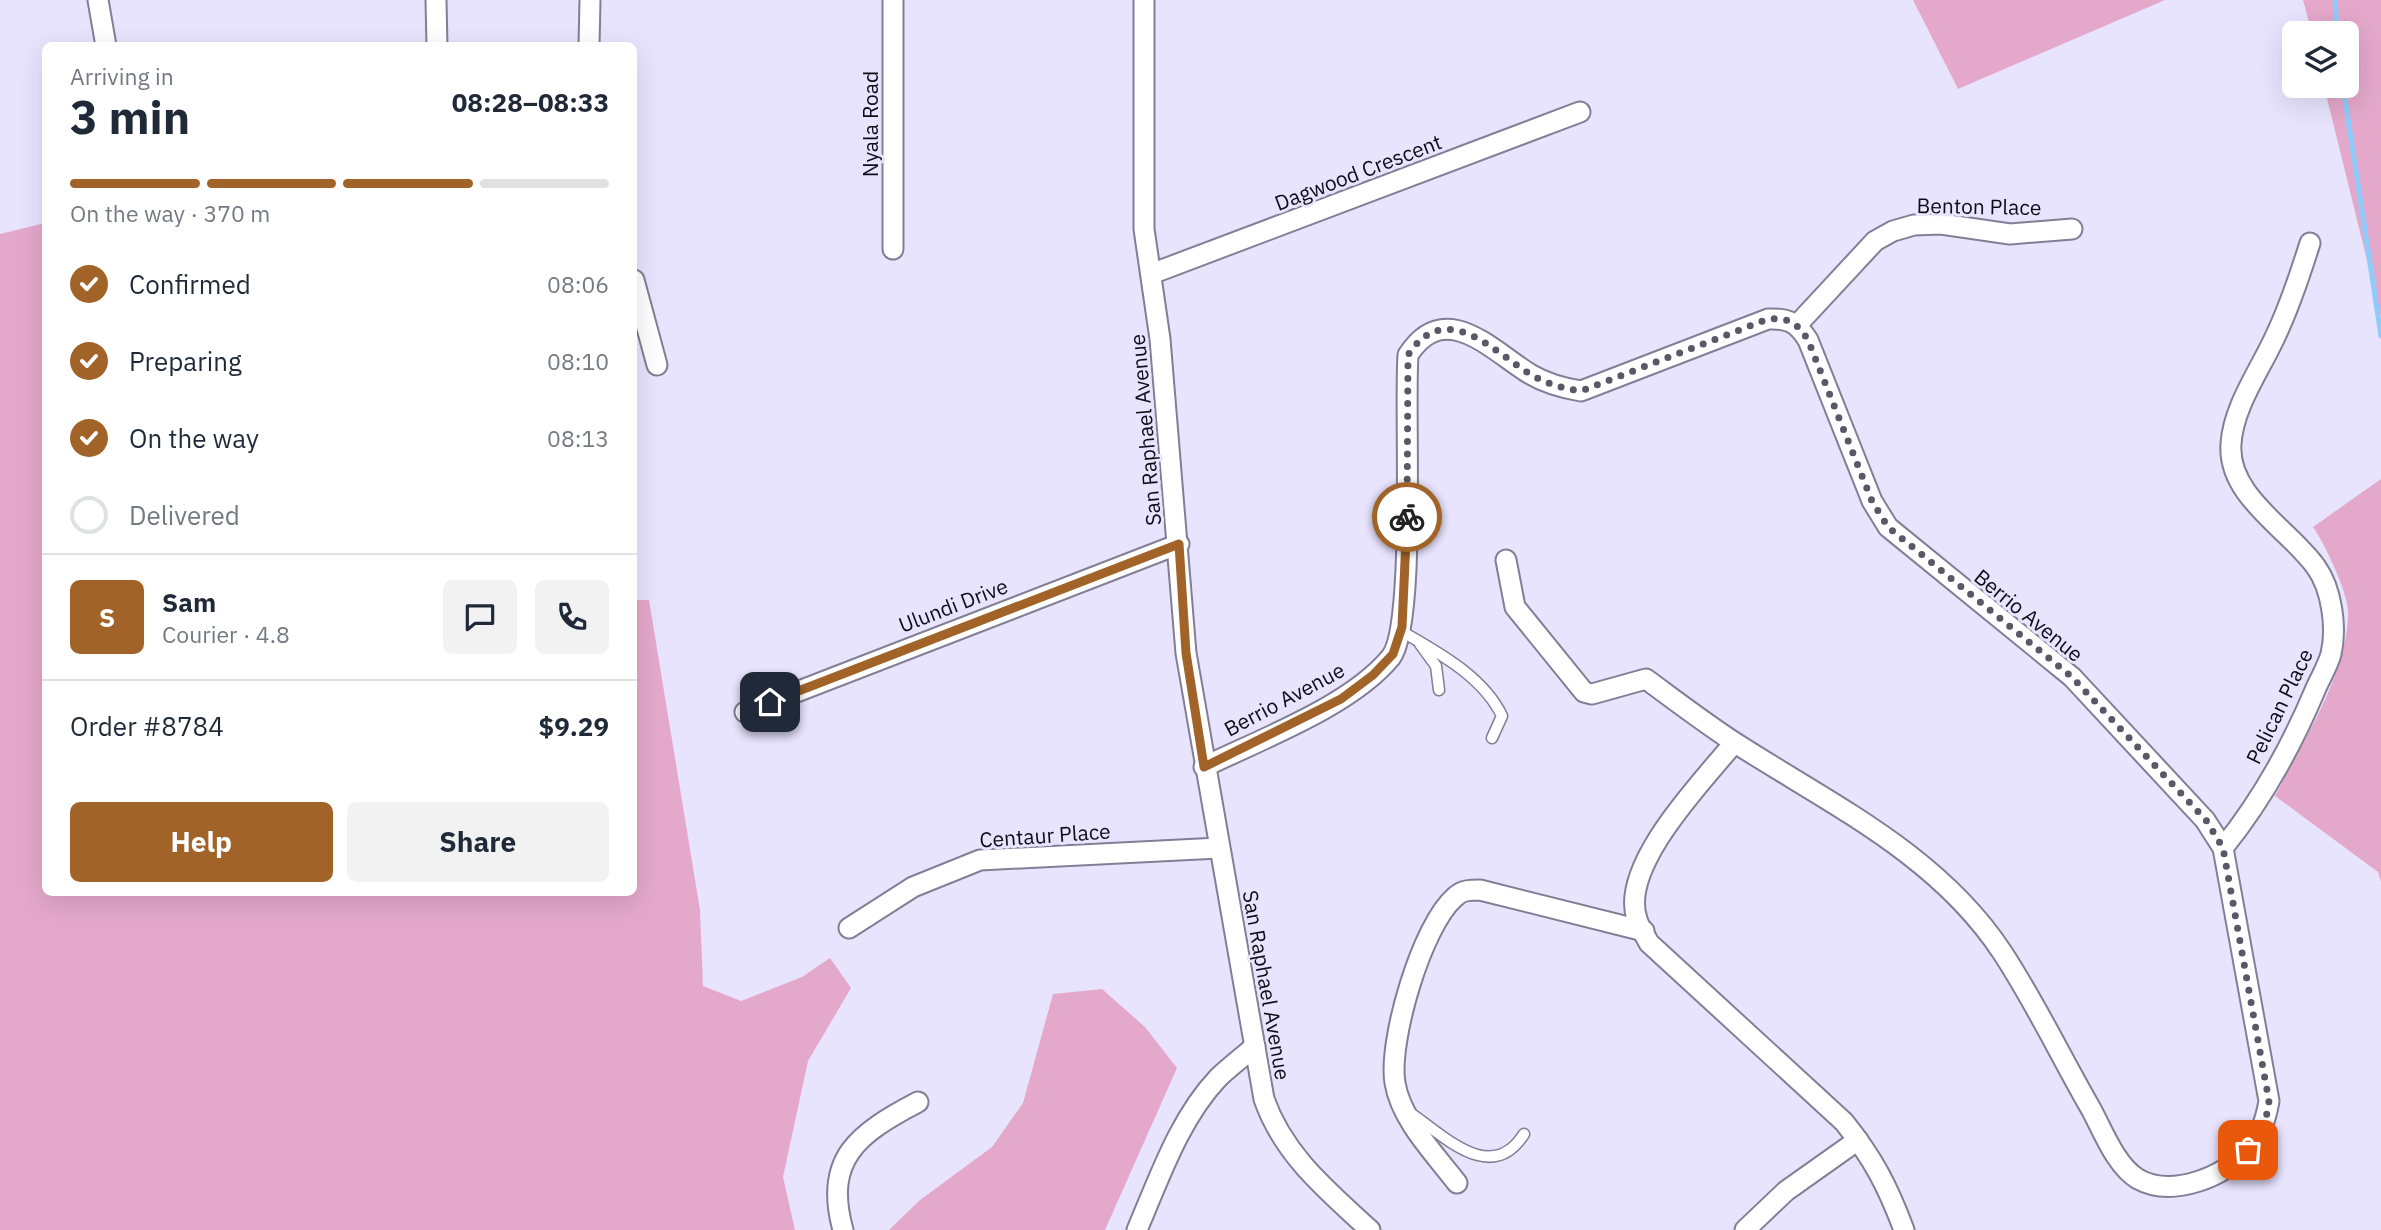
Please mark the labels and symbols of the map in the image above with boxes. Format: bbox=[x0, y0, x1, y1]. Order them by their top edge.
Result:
street label: Nyala Road bbox=[856, 71, 884, 177]
street label: Dagwood Crescent bbox=[1270, 127, 1446, 217]
street label: Benton Place bbox=[1916, 191, 2042, 221]
street label: San Raphael Avenue bbox=[1123, 333, 1167, 527]
courier bbox=[1372, 482, 1442, 552]
street label: Berrio Avenue bbox=[1969, 562, 2089, 668]
street label: Ulundi Drive bbox=[894, 571, 1012, 639]
street label: Pelican Place bbox=[2239, 644, 2319, 768]
street label: Berrio Avenue bbox=[1219, 655, 1349, 743]
pin bbox=[740, 672, 800, 732]
street label: Centaur Place bbox=[979, 816, 1111, 854]
street label: San Raphael Avenue bbox=[1237, 888, 1297, 1082]
pin bbox=[2218, 1120, 2278, 1180]

